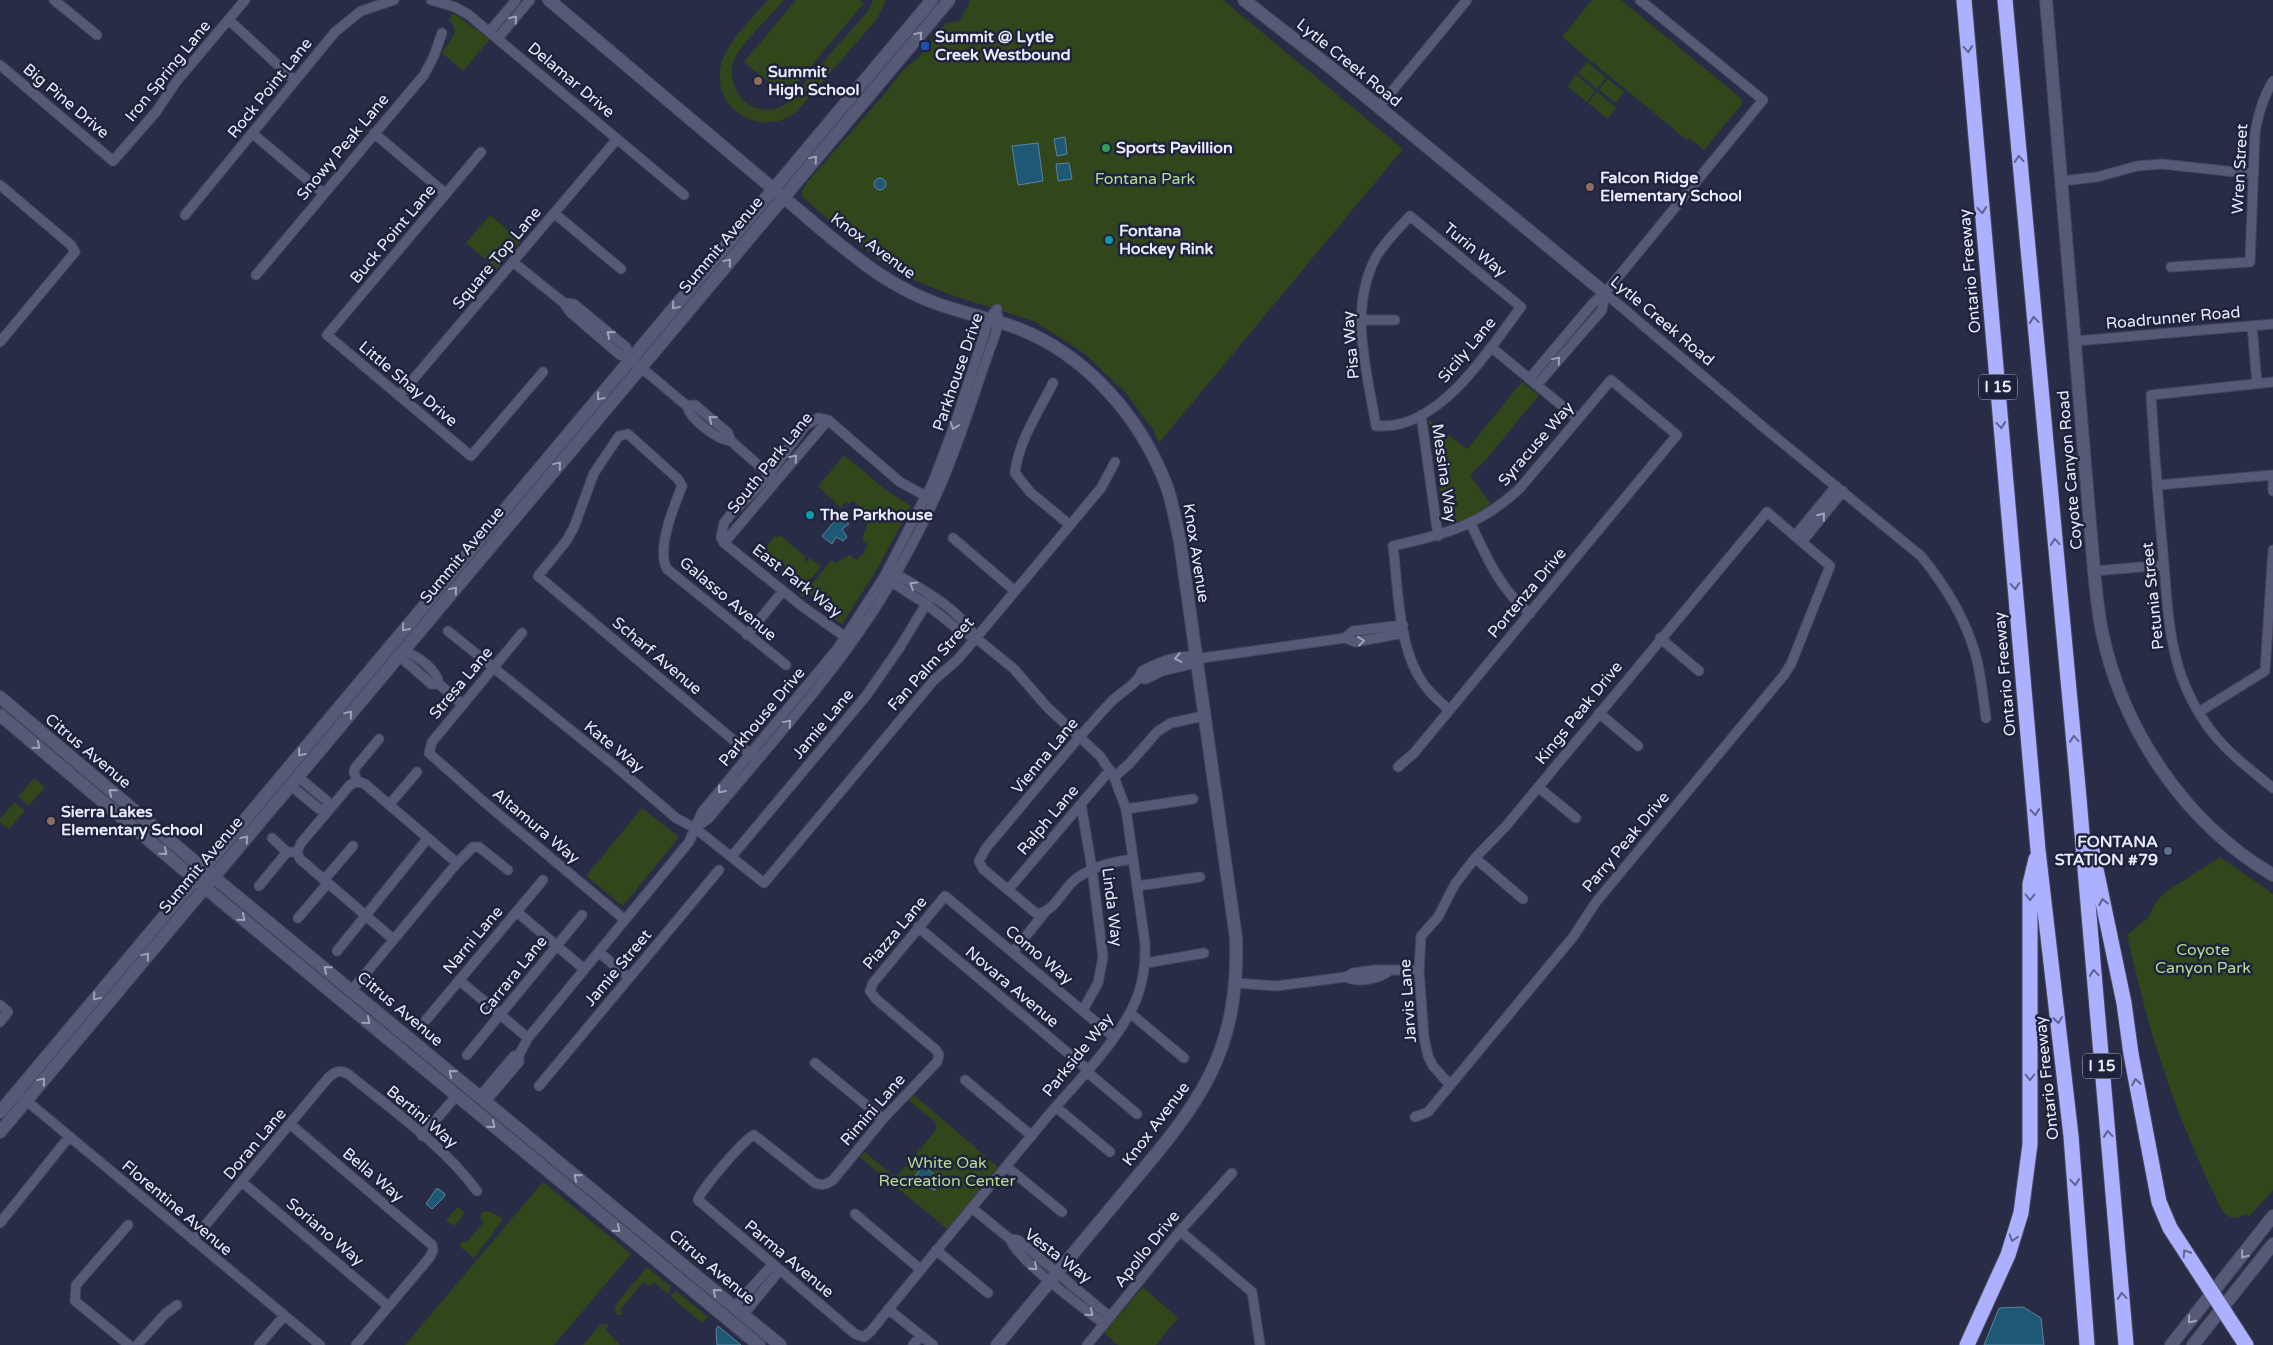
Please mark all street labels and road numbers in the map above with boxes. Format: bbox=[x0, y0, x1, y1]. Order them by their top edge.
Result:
street label: Lytle Creek Road bbox=[1292, 14, 1406, 112]
street label: Iron Spring Lane bbox=[121, 16, 215, 126]
street label: Rock Point Lane bbox=[223, 34, 317, 142]
street label: Delamar Drive bbox=[524, 38, 618, 122]
street label: Big Pine Drive bbox=[19, 59, 113, 143]
street label: Snowy Peak Lane bbox=[293, 90, 393, 204]
street label: Wren Street bbox=[2228, 123, 2252, 215]
street label: Buck Point Lane bbox=[346, 180, 440, 288]
street label: Summit Avenue bbox=[675, 192, 767, 298]
street label: Square Top Lane bbox=[448, 203, 546, 313]
street label: Knox Avenue bbox=[827, 208, 919, 284]
street label: Ontario Freeway bbox=[1955, 208, 1985, 334]
street label: Turin Way bbox=[1439, 218, 1511, 282]
street label: Lytle Creek Road bbox=[1606, 272, 1718, 370]
street label: Roadrunner Road bbox=[2105, 302, 2241, 334]
street label: Parkhouse Drive bbox=[928, 310, 988, 434]
street label: Pisa Way bbox=[1338, 310, 1364, 380]
street label: Sicily Lane bbox=[1434, 313, 1500, 387]
street label: Little Shay Drive bbox=[354, 337, 462, 431]
road number: I 15 bbox=[1979, 374, 2017, 400]
street label: Coyote Canyon Road bbox=[2053, 389, 2087, 551]
street label: Syracuse Way bbox=[1494, 397, 1578, 490]
street label: South Park Lane bbox=[723, 408, 817, 518]
street label: Messina Way bbox=[1427, 422, 1461, 524]
street label: Summit Avenue bbox=[416, 502, 508, 608]
street label: Knox Avenue bbox=[1178, 502, 1214, 604]
street label: East Park Way bbox=[748, 540, 846, 622]
street label: Petunia Street bbox=[2137, 541, 2169, 651]
street label: Portenza Drive bbox=[1483, 544, 1571, 642]
street label: Galasso Avenue bbox=[675, 553, 781, 645]
street label: Ontario Freeway bbox=[1990, 611, 2020, 737]
street label: Scharf Avenue bbox=[608, 613, 706, 699]
street label: Fan Palm Street bbox=[884, 613, 978, 715]
street label: Stresa Lane bbox=[425, 643, 497, 723]
street label: Kings Peak Drive bbox=[1531, 657, 1627, 769]
street label: Parkhouse Drive bbox=[715, 663, 809, 771]
street label: Jamie Lane bbox=[788, 685, 858, 763]
street label: Citrus Avenue bbox=[41, 709, 135, 793]
street label: Vienna Lane bbox=[1007, 714, 1083, 798]
street label: Kate Way bbox=[580, 717, 648, 778]
street label: Ralph Lane bbox=[1013, 781, 1083, 859]
street label: Altamura Way bbox=[488, 784, 584, 868]
street label: Parry Peak Drive bbox=[1578, 788, 1674, 896]
street label: Summit Avenue bbox=[155, 812, 247, 918]
street label: Linda Way bbox=[1097, 866, 1127, 948]
street label: Piazza Lane bbox=[859, 892, 931, 974]
street label: Narni Lane bbox=[439, 902, 507, 978]
street label: Como Way bbox=[1001, 921, 1077, 989]
street label: Jamie Street bbox=[580, 926, 656, 1010]
street label: Carrara Lane bbox=[475, 932, 551, 1020]
street label: Novara Avenue bbox=[961, 942, 1063, 1032]
street label: Jarvis Lane bbox=[1395, 958, 1421, 1044]
street label: Citrus Avenue bbox=[353, 967, 447, 1051]
street label: Parkside Way bbox=[1038, 1009, 1118, 1101]
street label: Ontario Freeway bbox=[2030, 1015, 2063, 1141]
road number: I 15 bbox=[2083, 1054, 2121, 1078]
street label: Rimini Lane bbox=[836, 1070, 910, 1150]
street label: Knox Avenue bbox=[1118, 1078, 1194, 1170]
street label: Bertini Way bbox=[382, 1081, 462, 1153]
street label: Doran Lane bbox=[219, 1104, 291, 1184]
street label: Bella Way bbox=[338, 1144, 408, 1207]
street label: Florentine Avenue bbox=[118, 1156, 236, 1260]
street label: Soriano Way bbox=[282, 1194, 368, 1271]
street label: Apollo Drive bbox=[1110, 1207, 1184, 1291]
street label: Parma Avenue bbox=[740, 1216, 838, 1302]
street label: Vesta Way bbox=[1020, 1224, 1096, 1288]
street label: Citrus Avenue bbox=[665, 1225, 759, 1309]

